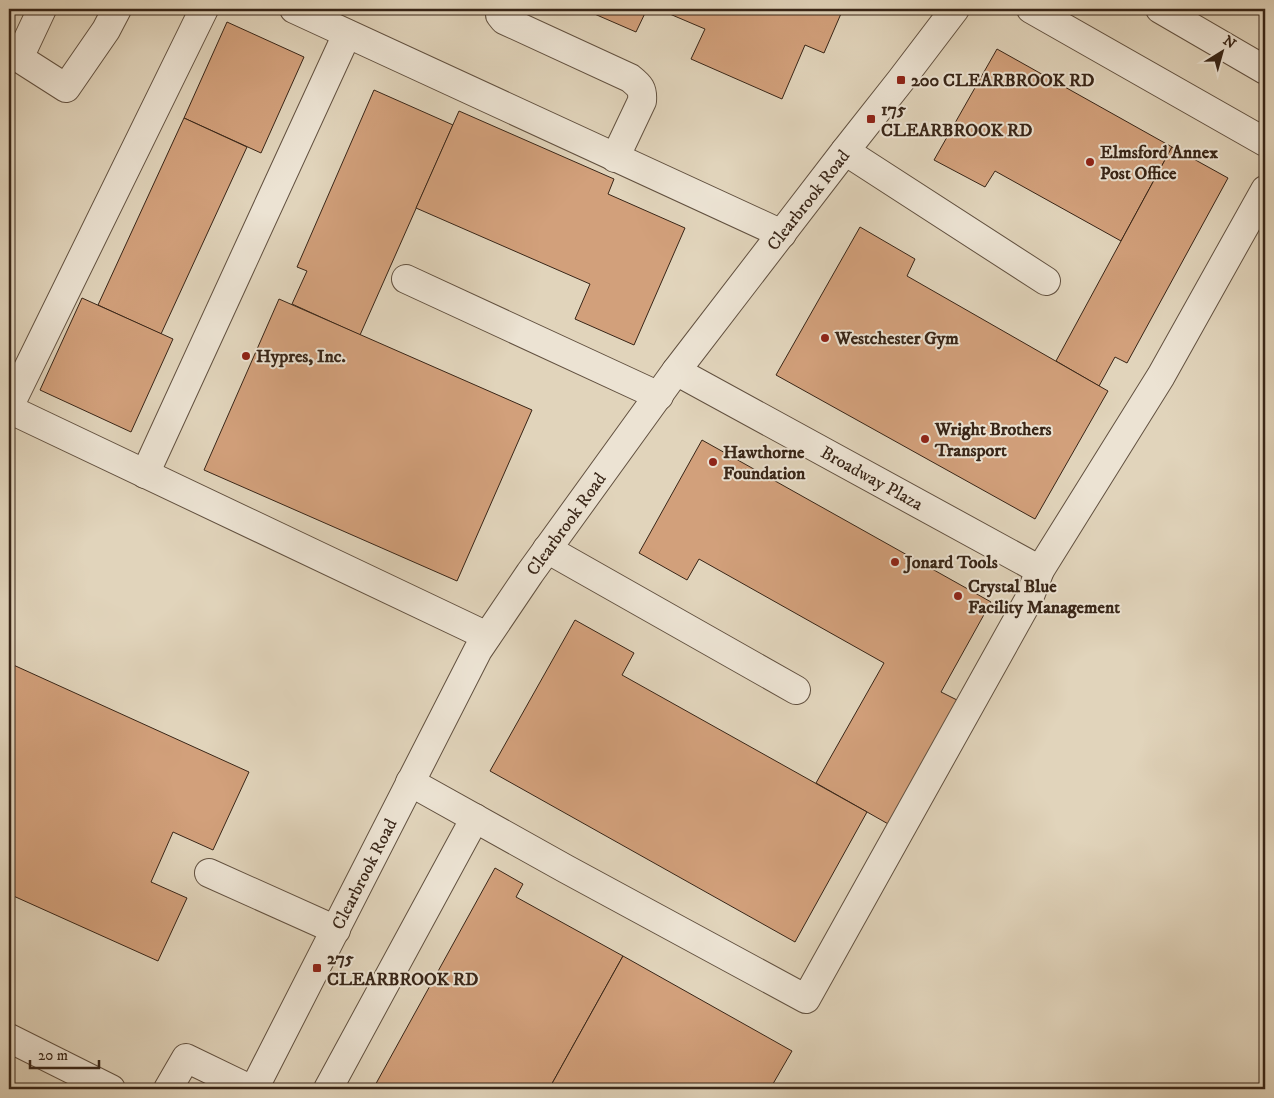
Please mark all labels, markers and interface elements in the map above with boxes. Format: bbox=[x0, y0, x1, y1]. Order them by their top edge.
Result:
north arrow bbox=[1196, 28, 1246, 78]
text: N bbox=[1219, 32, 1240, 53]
place label: 200 CLEARBROOK RD bbox=[911, 70, 1095, 92]
marker: 200 CLEARBROOK RD bbox=[895, 74, 907, 86]
place label: 175 CLEARBROOK RD bbox=[881, 99, 1032, 142]
marker: 175 CLEARBROOK RD bbox=[865, 113, 877, 125]
place label: Elmsford Annex Post Office bbox=[1100, 142, 1218, 185]
street label: Clearbrook Road bbox=[763, 146, 855, 255]
marker: Elmsford Annex Post Office bbox=[1084, 156, 1096, 168]
place label: Westchester Gym bbox=[834, 328, 959, 350]
marker: Westchester Gym bbox=[819, 332, 831, 344]
place label: Hypres, Inc. bbox=[256, 346, 346, 368]
marker: Hypres, Inc. bbox=[240, 350, 252, 362]
place label: Wright Brothers Transport bbox=[934, 419, 1052, 462]
marker: Wright Brothers Transport bbox=[919, 433, 931, 445]
place label: Hawthorne Foundation bbox=[723, 442, 806, 485]
street label: Broadway Plaza bbox=[816, 442, 927, 516]
marker: Hawthorne Foundation bbox=[707, 456, 719, 468]
street label: Clearbrook Road bbox=[522, 469, 611, 580]
place label: Jonard Tools bbox=[903, 552, 998, 574]
marker: Jonard Tools bbox=[889, 556, 901, 568]
place label: Crystal Blue Facility Management bbox=[968, 576, 1120, 619]
marker: Crystal Blue Facility Management bbox=[952, 590, 964, 602]
street label: Clearbrook Road bbox=[327, 815, 402, 934]
place label: 275 CLEARBROOK RD bbox=[327, 948, 478, 991]
marker: 275 CLEARBROOK RD bbox=[311, 962, 323, 974]
scale bar bbox=[30, 1038, 99, 1070]
text: 20 m bbox=[38, 1046, 68, 1065]

